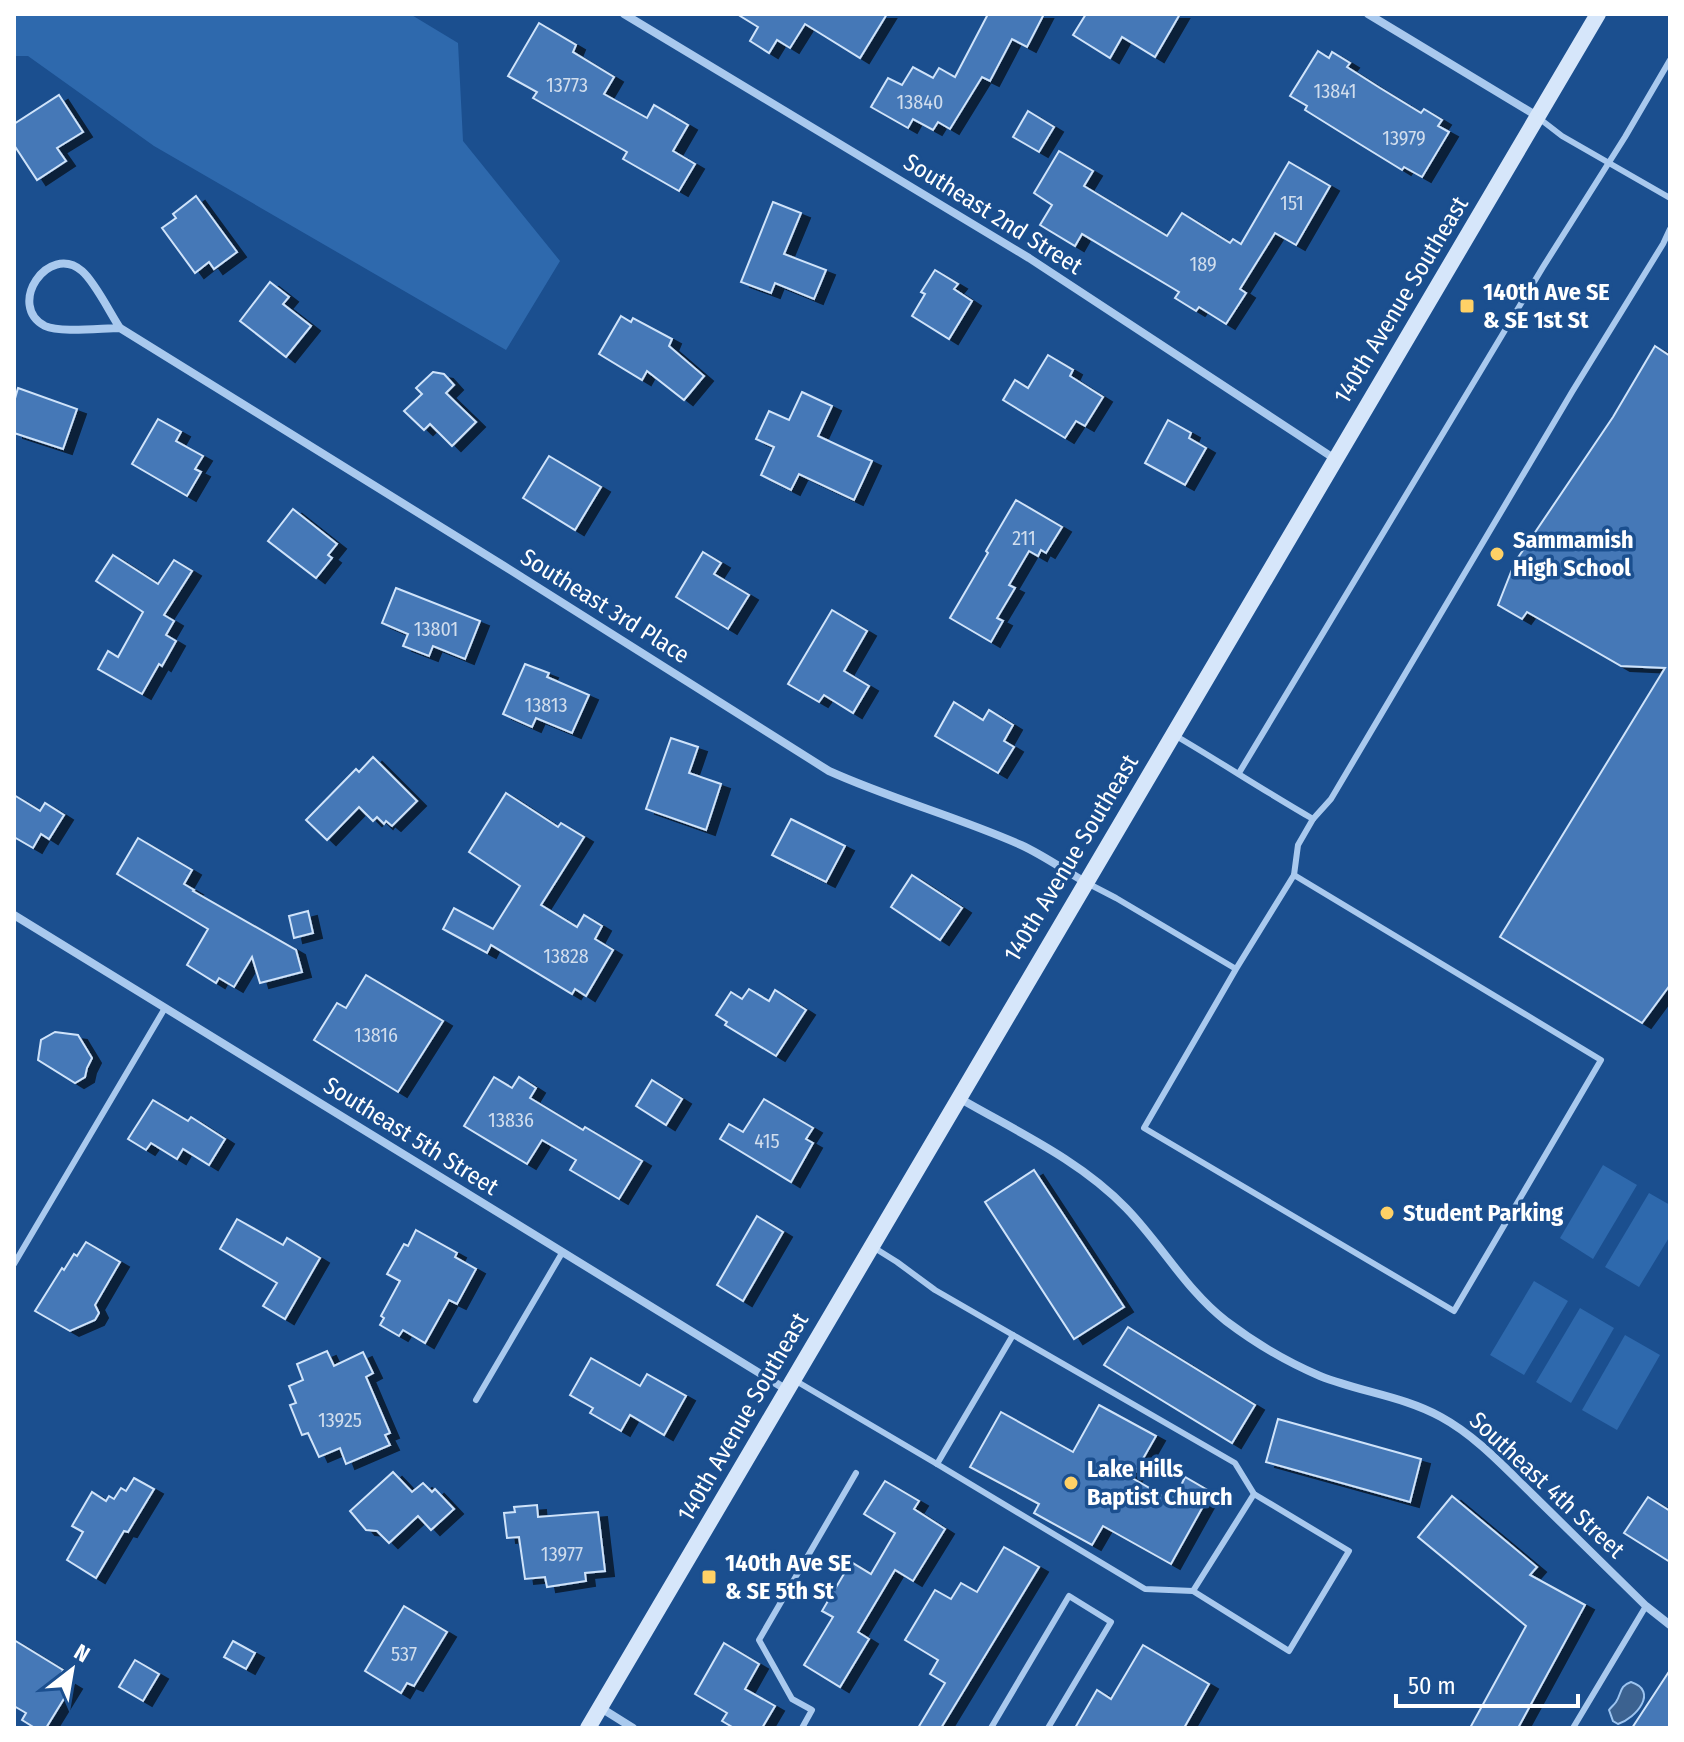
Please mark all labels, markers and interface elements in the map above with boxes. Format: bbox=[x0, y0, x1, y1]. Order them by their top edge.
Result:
house number: 13773 bbox=[546, 73, 588, 97]
house number: 13841 bbox=[1313, 79, 1357, 103]
house number: 13840 bbox=[897, 90, 943, 114]
house number: 13979 bbox=[1382, 126, 1426, 150]
street label: Southeast 2nd Street bbox=[899, 148, 1088, 280]
house number: 151 bbox=[1280, 191, 1304, 215]
street label: 140th Avenue Southeast bbox=[1328, 191, 1474, 408]
house number: 189 bbox=[1189, 252, 1217, 276]
place label: 140th Ave SE & SE 1st St bbox=[1483, 278, 1610, 334]
marker: 140th Ave SE & SE 1st St bbox=[1458, 297, 1476, 315]
house number: 211 bbox=[1012, 526, 1036, 550]
place label: Sammamish High School bbox=[1513, 526, 1634, 582]
street label: Southeast 3rd Place bbox=[516, 543, 694, 669]
marker: Sammamish High School bbox=[1488, 545, 1506, 563]
house number: 13801 bbox=[414, 617, 458, 641]
house number: 13813 bbox=[524, 693, 568, 717]
street label: 140th Avenue Southeast bbox=[998, 749, 1144, 966]
house number: 13828 bbox=[543, 944, 589, 968]
house number: 13816 bbox=[354, 1023, 398, 1047]
street label: Southeast 5th Street bbox=[319, 1071, 504, 1201]
house number: 13836 bbox=[488, 1108, 534, 1132]
house number: 415 bbox=[754, 1129, 780, 1153]
place label: Student Parking bbox=[1403, 1199, 1563, 1227]
marker: Student Parking bbox=[1378, 1204, 1396, 1222]
street label: 140th Avenue Southeast bbox=[672, 1308, 814, 1526]
street label: Southeast 4th Street bbox=[1464, 1406, 1630, 1564]
house number: 13925 bbox=[318, 1408, 362, 1432]
place label: Lake Hills Baptist Church bbox=[1087, 1455, 1233, 1511]
marker: Lake Hills Baptist Church bbox=[1062, 1474, 1080, 1492]
house number: 13977 bbox=[541, 1542, 583, 1566]
place label: 140th Ave SE & SE 5th St bbox=[725, 1549, 852, 1605]
marker: 140th Ave SE & SE 5th St bbox=[700, 1568, 718, 1586]
north arrow bbox=[32, 1630, 112, 1710]
text: N bbox=[69, 1638, 95, 1668]
house number: 537 bbox=[391, 1642, 417, 1666]
scale bar bbox=[1396, 1658, 1578, 1708]
text: 50 m bbox=[1408, 1672, 1456, 1700]

